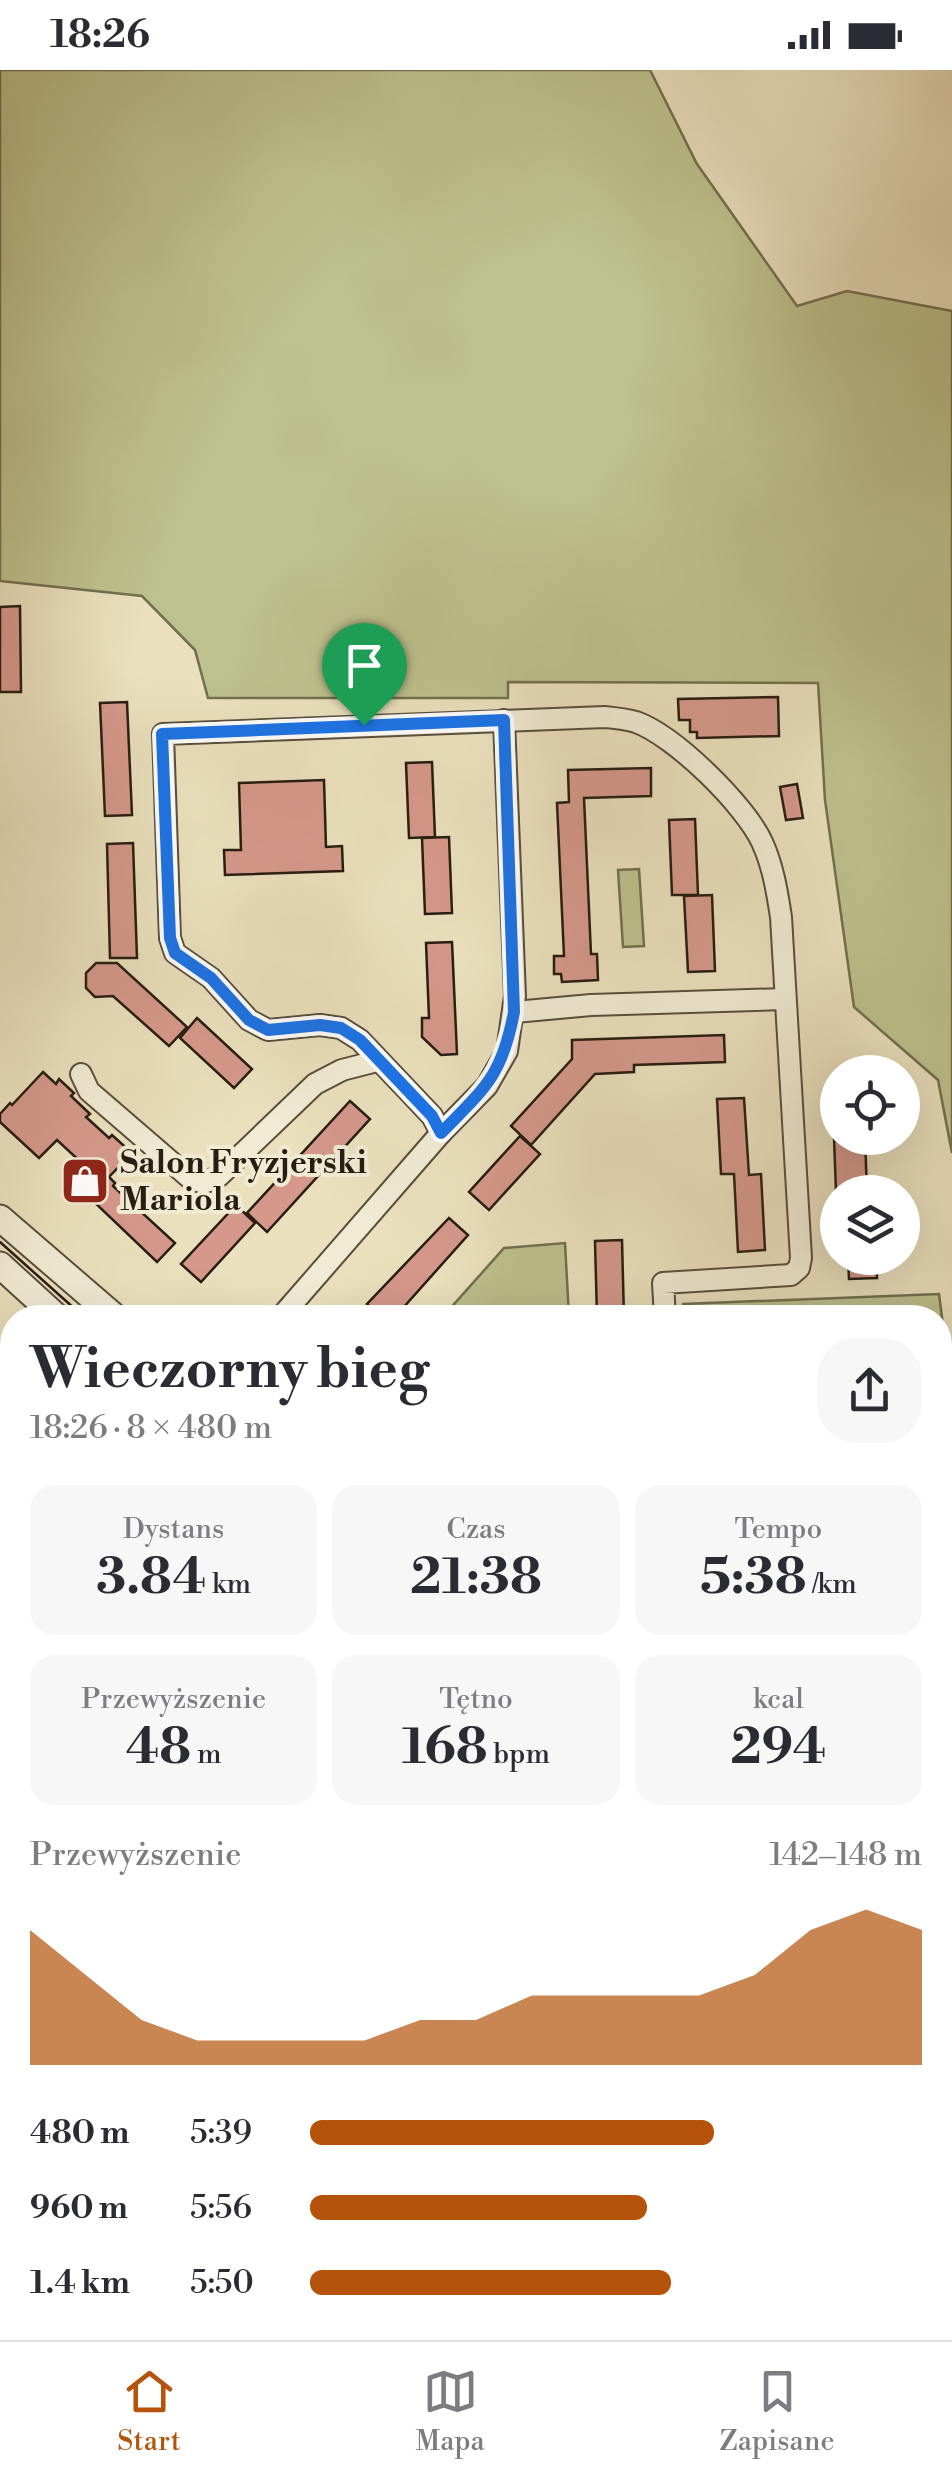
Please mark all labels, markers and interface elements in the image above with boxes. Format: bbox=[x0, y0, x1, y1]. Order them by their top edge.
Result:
text: 18:26 bbox=[50, 12, 150, 59]
pin bbox=[322, 623, 407, 726]
icon: arrive bbox=[337, 638, 392, 693]
map controls bbox=[820, 1055, 920, 1275]
button: locate bbox=[820, 1055, 920, 1155]
place label: Salon Fryzjerski Mariola bbox=[120, 1143, 367, 1220]
shop icon: Salon Fryzjerski Mariola bbox=[59, 1155, 111, 1207]
button: layers bbox=[820, 1175, 920, 1275]
text: Wieczorny bieg bbox=[30, 1336, 429, 1405]
button: share bbox=[817, 1338, 922, 1443]
text: 18:26 · 8 × 480 m bbox=[30, 1408, 272, 1448]
text: Dystans bbox=[123, 1512, 224, 1547]
text: Czas bbox=[446, 1512, 506, 1547]
text: Tempo bbox=[735, 1512, 822, 1547]
text: 3.84 bbox=[96, 1547, 206, 1609]
text: 21:38 bbox=[410, 1547, 542, 1609]
text: 5:38 bbox=[700, 1547, 807, 1609]
text: km bbox=[206, 1567, 251, 1602]
text: /km bbox=[807, 1567, 857, 1602]
text: Przewyższenie bbox=[81, 1682, 266, 1717]
text: Tętno bbox=[439, 1682, 513, 1717]
text: kcal bbox=[753, 1682, 804, 1717]
text: 48 bbox=[126, 1717, 191, 1779]
text: 168 bbox=[402, 1717, 488, 1779]
text: 294 bbox=[731, 1717, 826, 1779]
text: m bbox=[191, 1737, 221, 1772]
text: bpm bbox=[488, 1737, 550, 1772]
text: Przewyższenie bbox=[30, 1835, 241, 1875]
text: 142–148 m bbox=[769, 1835, 922, 1875]
text: 480 m bbox=[30, 2113, 129, 2153]
text: 5:39 bbox=[190, 2113, 252, 2153]
text: 960 m bbox=[30, 2188, 128, 2228]
text: 5:56 bbox=[190, 2188, 252, 2228]
text: 1.4 km bbox=[30, 2263, 130, 2303]
text: 5:50 bbox=[190, 2263, 254, 2303]
tab: Start bbox=[117, 2364, 181, 2459]
tab: Mapa bbox=[416, 2364, 485, 2459]
tab: Zapisane bbox=[720, 2364, 835, 2459]

